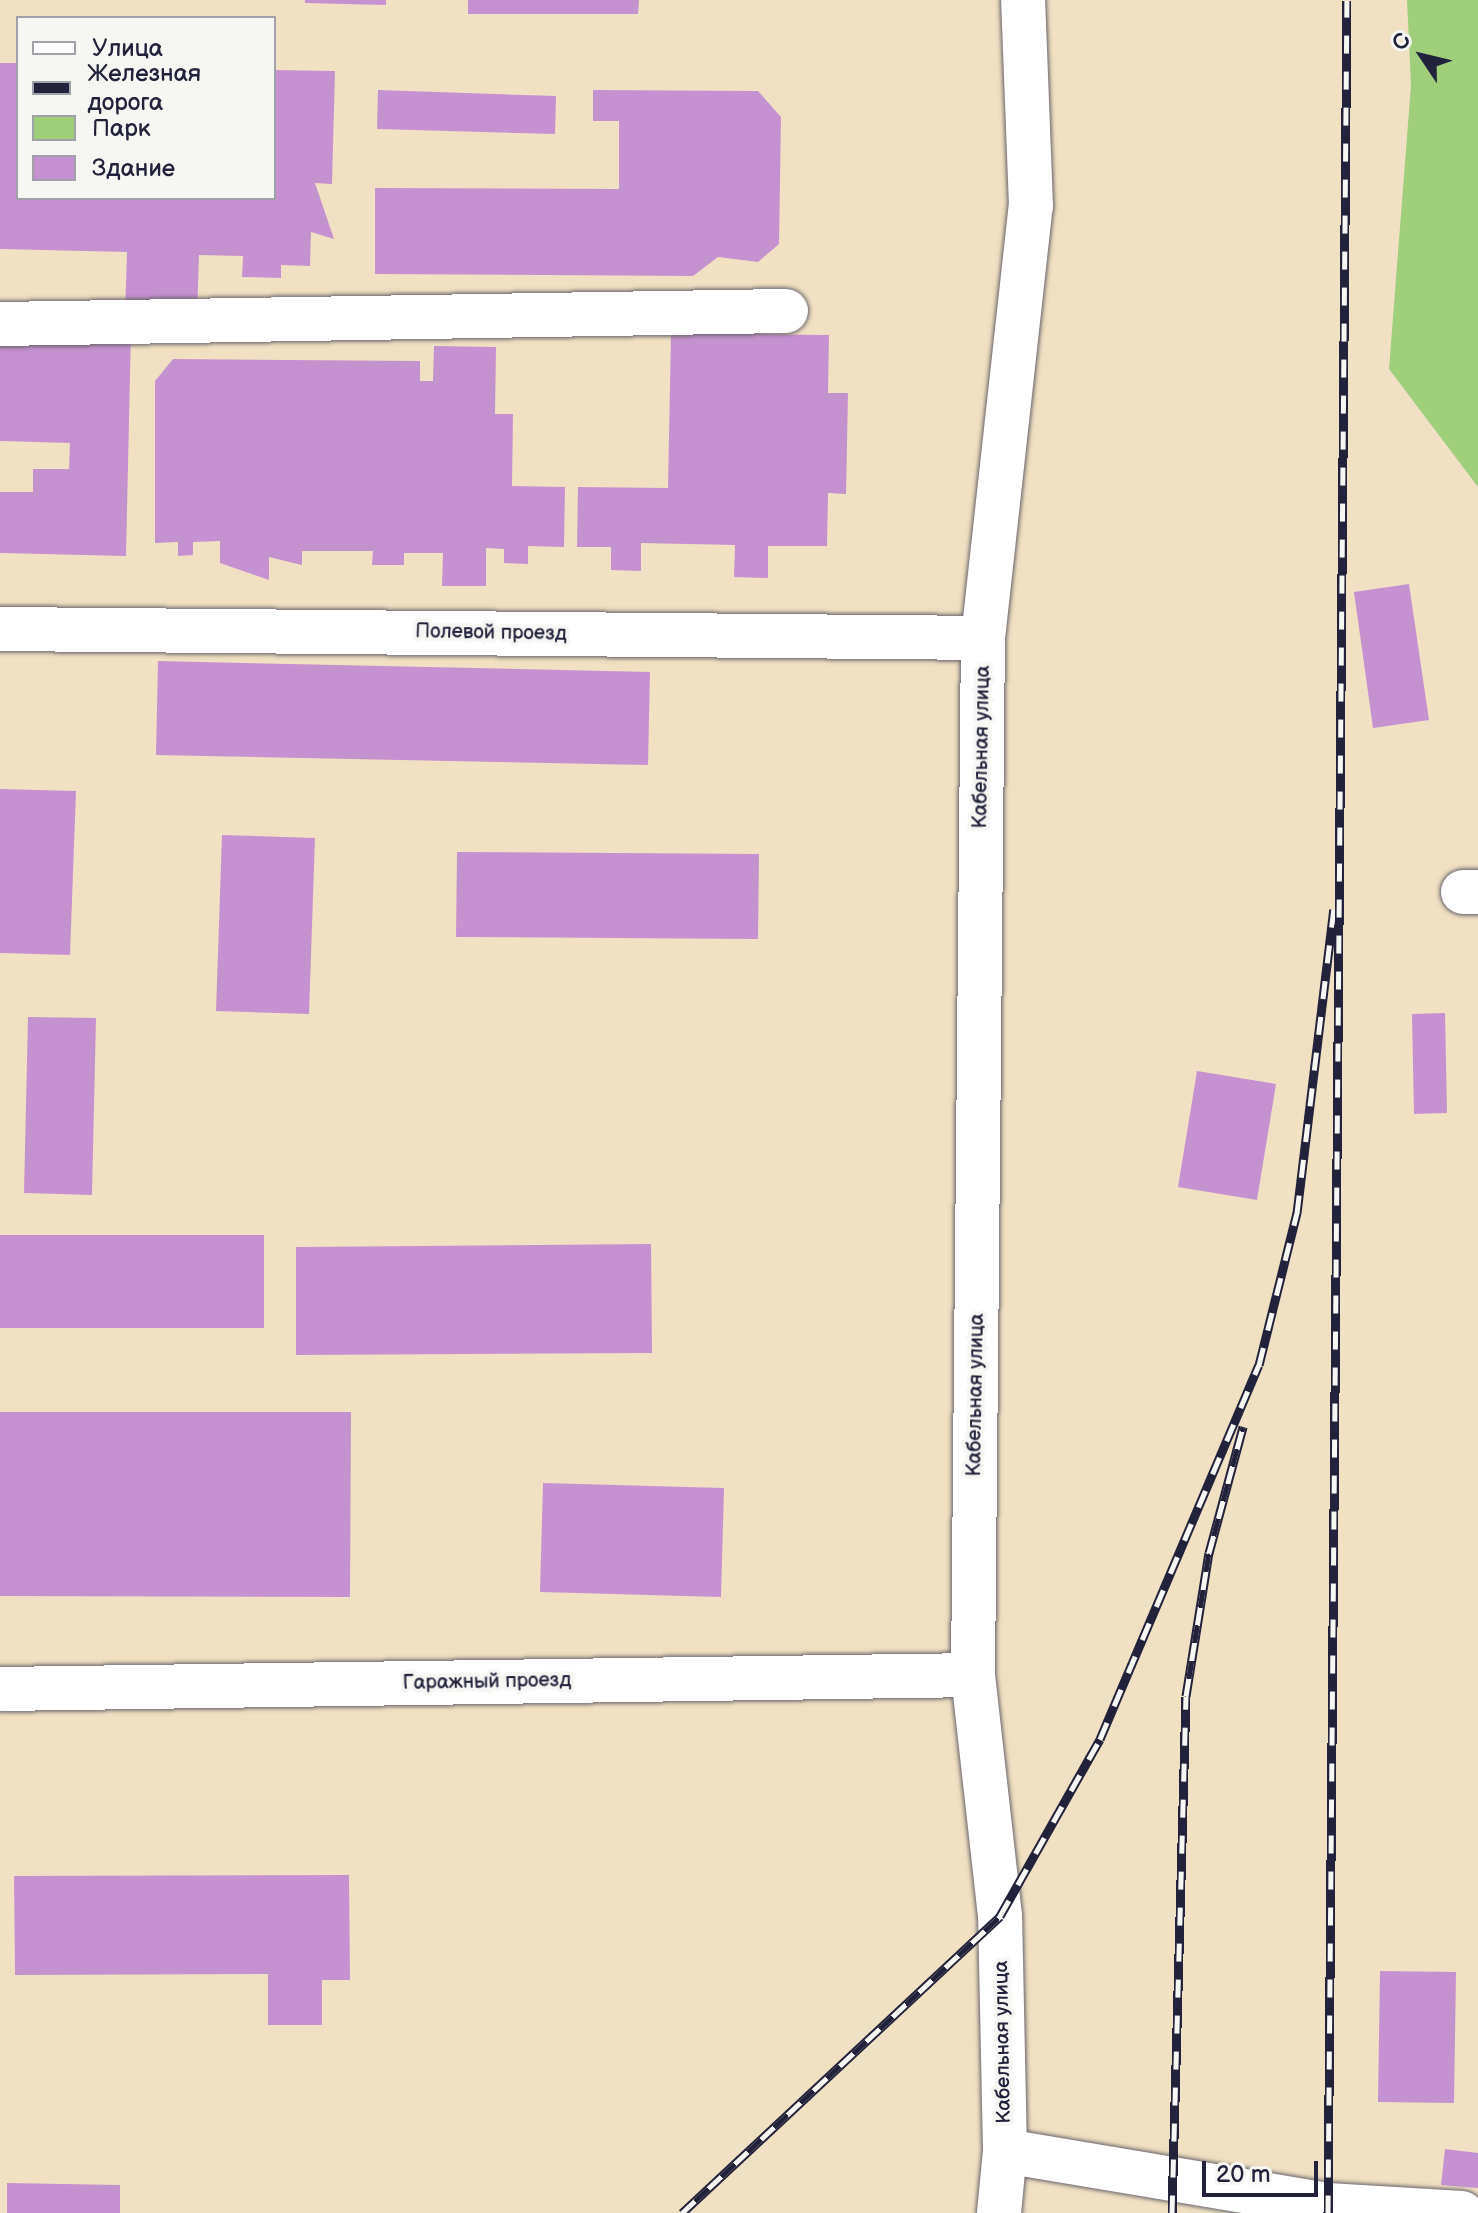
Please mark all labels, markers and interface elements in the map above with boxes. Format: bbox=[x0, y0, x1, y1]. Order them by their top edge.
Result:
legend bbox=[16, 16, 276, 200]
north arrow bbox=[1382, 16, 1462, 96]
text: С bbox=[1386, 28, 1417, 56]
text: Улица bbox=[92, 34, 163, 63]
text: Железная дорога bbox=[87, 59, 201, 117]
text: Парк bbox=[92, 114, 150, 143]
text: Здание bbox=[92, 154, 175, 183]
street label: Полевой проезд bbox=[415, 620, 567, 646]
street label: Кабельная улица bbox=[969, 665, 995, 829]
street label: Кабельная улица bbox=[963, 1313, 989, 1477]
street label: Гаражный проезд bbox=[402, 1669, 572, 1695]
street label: Кабельная улица bbox=[990, 1960, 1016, 2124]
scale bar bbox=[1206, 2145, 1322, 2195]
text: 20 m bbox=[1216, 2160, 1271, 2189]

